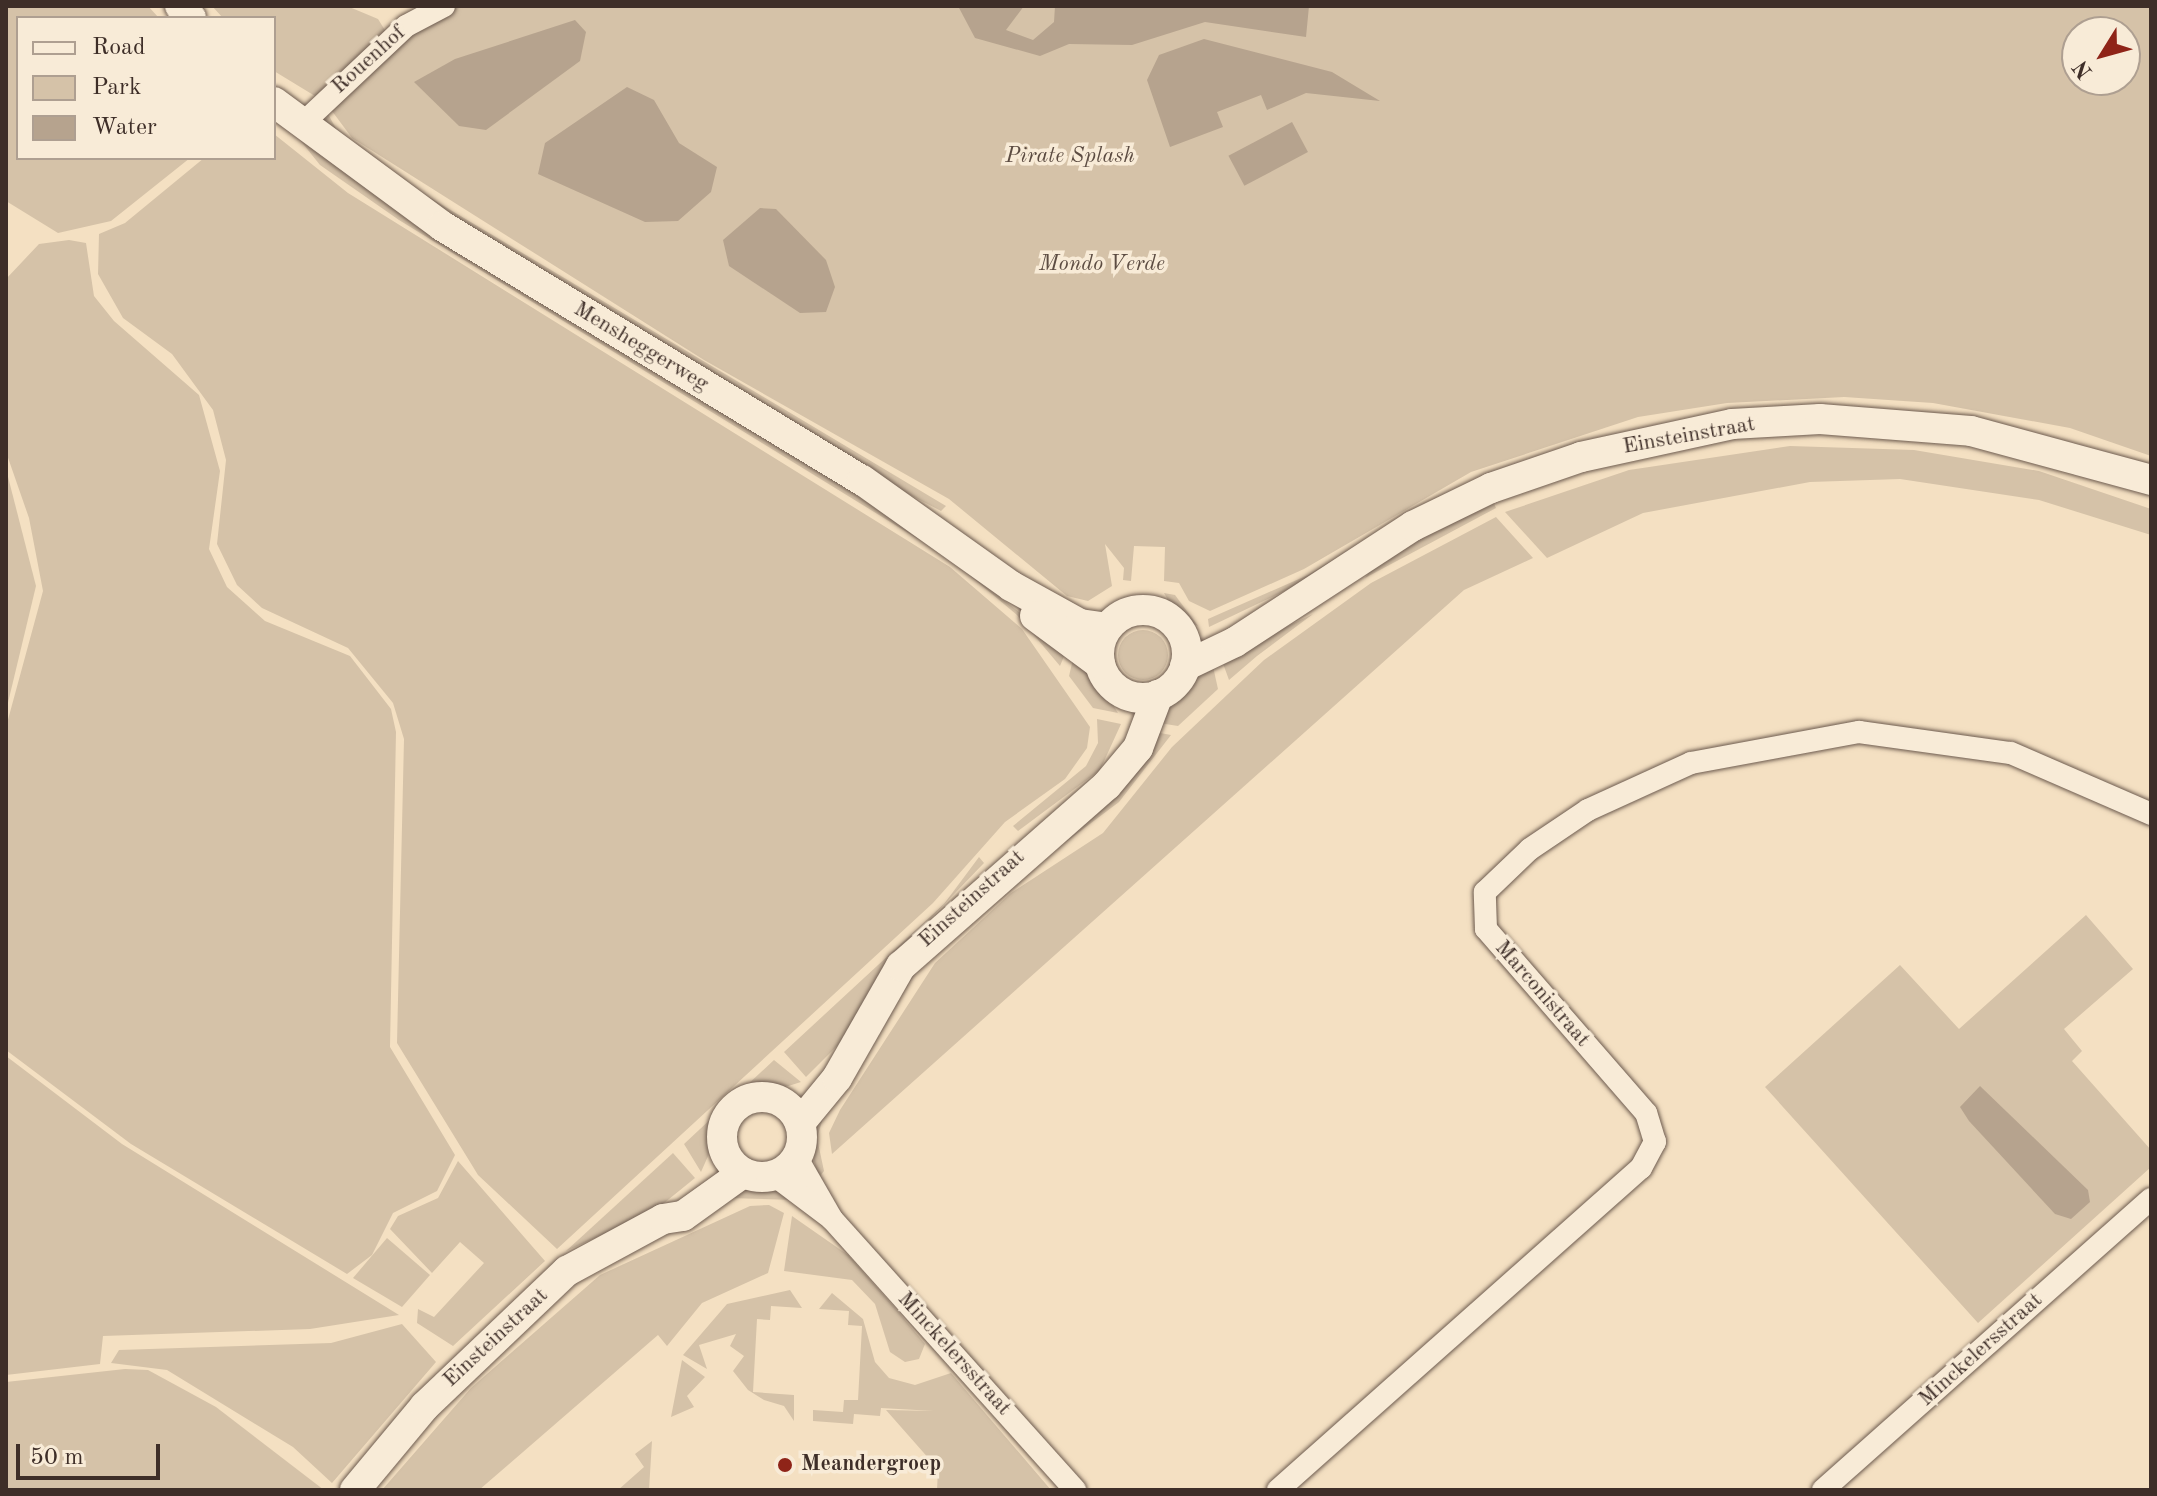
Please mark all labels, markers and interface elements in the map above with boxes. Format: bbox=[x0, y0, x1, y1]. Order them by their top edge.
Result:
legend bbox=[16, 16, 276, 160]
north arrow bbox=[2061, 16, 2141, 96]
street label: Rouenhof bbox=[327, 20, 411, 100]
text: Road bbox=[92, 36, 145, 60]
text: N bbox=[2070, 56, 2097, 83]
text: Park bbox=[92, 76, 141, 100]
text: Water bbox=[92, 116, 157, 140]
park label: Pirate Splash bbox=[1005, 144, 1135, 170]
park label: Mondo Verde bbox=[1039, 252, 1165, 278]
street label: Mensheggerweg bbox=[569, 296, 713, 398]
street label: Einsteinstraat bbox=[1621, 411, 1757, 461]
street label: Einsteinstraat bbox=[913, 844, 1031, 954]
street label: Marconistraat bbox=[1489, 935, 1595, 1053]
street label: Einsteinstraat bbox=[438, 1283, 554, 1393]
street label: Minckelersstraat bbox=[891, 1287, 1017, 1421]
street label: Minckelersstraat bbox=[1914, 1287, 2048, 1413]
scale bar bbox=[20, 1428, 164, 1478]
text: 50 m bbox=[30, 1446, 84, 1470]
place label: Meandergroep bbox=[801, 1452, 941, 1478]
marker: Meandergroep bbox=[776, 1456, 794, 1474]

